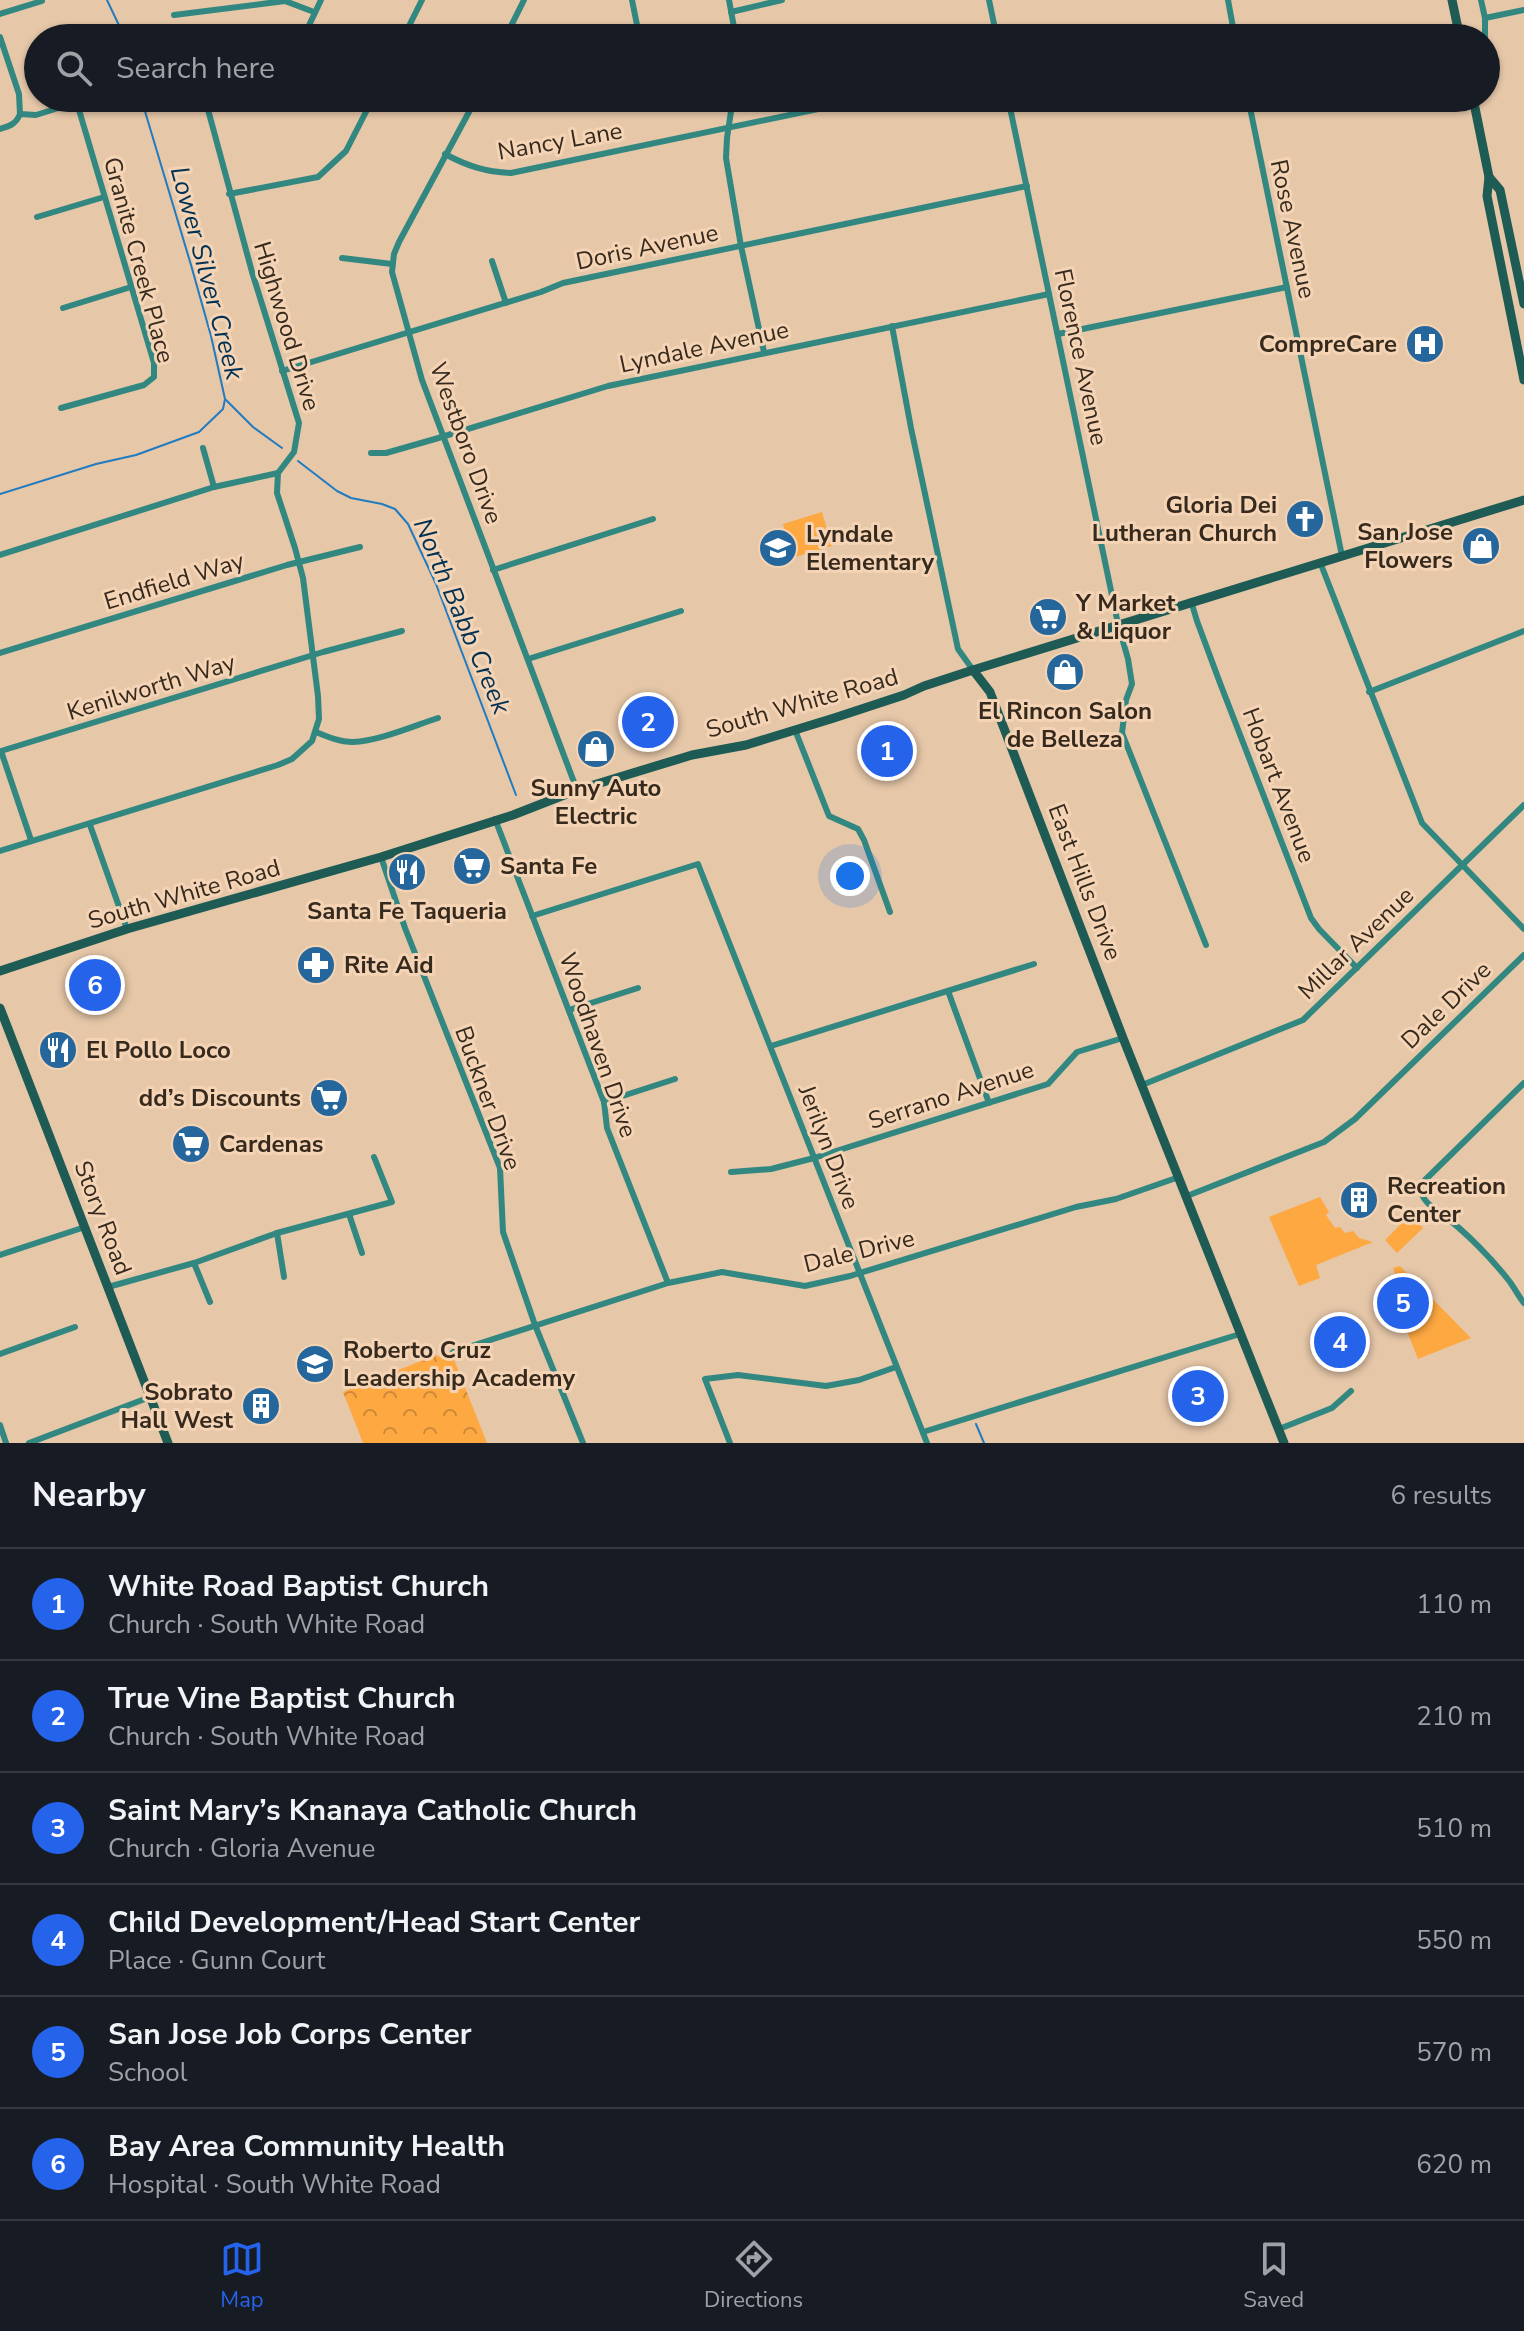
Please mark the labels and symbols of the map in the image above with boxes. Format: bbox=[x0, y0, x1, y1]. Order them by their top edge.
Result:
street label: Nancy Lane bbox=[495, 114, 625, 168]
street label: Granite Creek Place bbox=[96, 153, 182, 367]
street label: Rose Avenue bbox=[1263, 157, 1323, 301]
water label: Lower Silver Creek bbox=[162, 162, 253, 385]
street label: Doris Avenue bbox=[573, 216, 721, 278]
street label: Highwood Drive bbox=[246, 238, 328, 414]
street label: Florence Avenue bbox=[1047, 266, 1115, 448]
street label: Lyndale Avenue bbox=[616, 313, 792, 381]
hospital icon: CompreCare bbox=[1404, 323, 1446, 365]
place label: CompreCare bbox=[1259, 328, 1397, 360]
street label: Westboro Drive bbox=[422, 358, 510, 528]
place label: Gloria Dei Lutheran Church bbox=[1092, 489, 1277, 549]
church icon: Gloria Dei Lutheran Church bbox=[1284, 498, 1326, 540]
water label: North Babb Creek bbox=[405, 513, 520, 720]
place label: San Jose Flowers bbox=[1357, 516, 1453, 576]
place label: Lyndale Elementary bbox=[806, 518, 934, 578]
shop icon: San Jose Flowers bbox=[1460, 525, 1502, 567]
school or university icon: Lyndale Elementary bbox=[757, 527, 799, 569]
street label: Endfield Way bbox=[100, 544, 249, 617]
place label: Y Market & Liquor bbox=[1075, 587, 1176, 647]
supermarket icon: Y Market & Liquor bbox=[1027, 596, 1069, 638]
street label: Kenilworth Way bbox=[63, 646, 240, 728]
shop icon: El Rincon Salon de Belleza bbox=[1044, 651, 1086, 693]
street label: South White Road bbox=[702, 660, 902, 746]
pin: 2 bbox=[622, 692, 674, 752]
place label: El Rincon Salon de Belleza bbox=[978, 695, 1152, 755]
street label: Hobart Avenue bbox=[1235, 703, 1323, 867]
pin: 1 bbox=[861, 721, 913, 781]
shop icon: Sunny Auto Electric bbox=[575, 728, 617, 770]
place label: Sunny Auto Electric bbox=[531, 772, 661, 832]
street label: East Hills Drive bbox=[1040, 799, 1130, 965]
supermarket icon: Santa Fe bbox=[451, 845, 493, 887]
place label: Santa Fe bbox=[500, 850, 597, 882]
street label: South White Road bbox=[84, 851, 284, 937]
restaurant icon: Santa Fe Taqueria bbox=[386, 851, 428, 893]
your location bbox=[830, 856, 870, 896]
street label: Millar Avenue bbox=[1291, 880, 1421, 1006]
place label: Santa Fe Taqueria bbox=[307, 895, 507, 927]
pharmacy icon: Rite Aid bbox=[295, 944, 337, 986]
street label: Woodhaven Drive bbox=[551, 948, 645, 1142]
place label: Rite Aid bbox=[344, 949, 434, 981]
street label: Dale Drive bbox=[1394, 954, 1498, 1056]
pin: 6 bbox=[69, 955, 121, 1015]
street label: Buckner Drive bbox=[447, 1022, 529, 1174]
restaurant icon: El Pollo Loco bbox=[37, 1029, 79, 1071]
place label: El Pollo Loco bbox=[86, 1034, 231, 1066]
street label: Serrano Avenue bbox=[864, 1053, 1038, 1137]
supermarket icon: dd’s Discounts bbox=[308, 1077, 350, 1119]
street label: Jerilyn Drive bbox=[790, 1079, 867, 1214]
place label: dd’s Discounts bbox=[139, 1082, 301, 1114]
supermarket icon: Cardenas bbox=[170, 1123, 212, 1165]
place label: Cardenas bbox=[219, 1128, 324, 1160]
street label: Story Road bbox=[67, 1156, 139, 1280]
place label: Recreation Center bbox=[1387, 1170, 1506, 1230]
building icon: Recreation Center bbox=[1338, 1179, 1380, 1221]
street label: Dale Drive bbox=[800, 1222, 918, 1280]
pin: 5 bbox=[1377, 1273, 1429, 1333]
pin: 4 bbox=[1314, 1312, 1366, 1372]
place label: Roberto Cruz Leadership Academy bbox=[343, 1334, 575, 1394]
school or university icon: Roberto Cruz Leadership Academy bbox=[294, 1343, 336, 1385]
pin: 3 bbox=[1172, 1366, 1224, 1426]
place label: Sobrato Hall West bbox=[121, 1376, 234, 1436]
building icon: Sobrato Hall West bbox=[240, 1385, 282, 1427]

